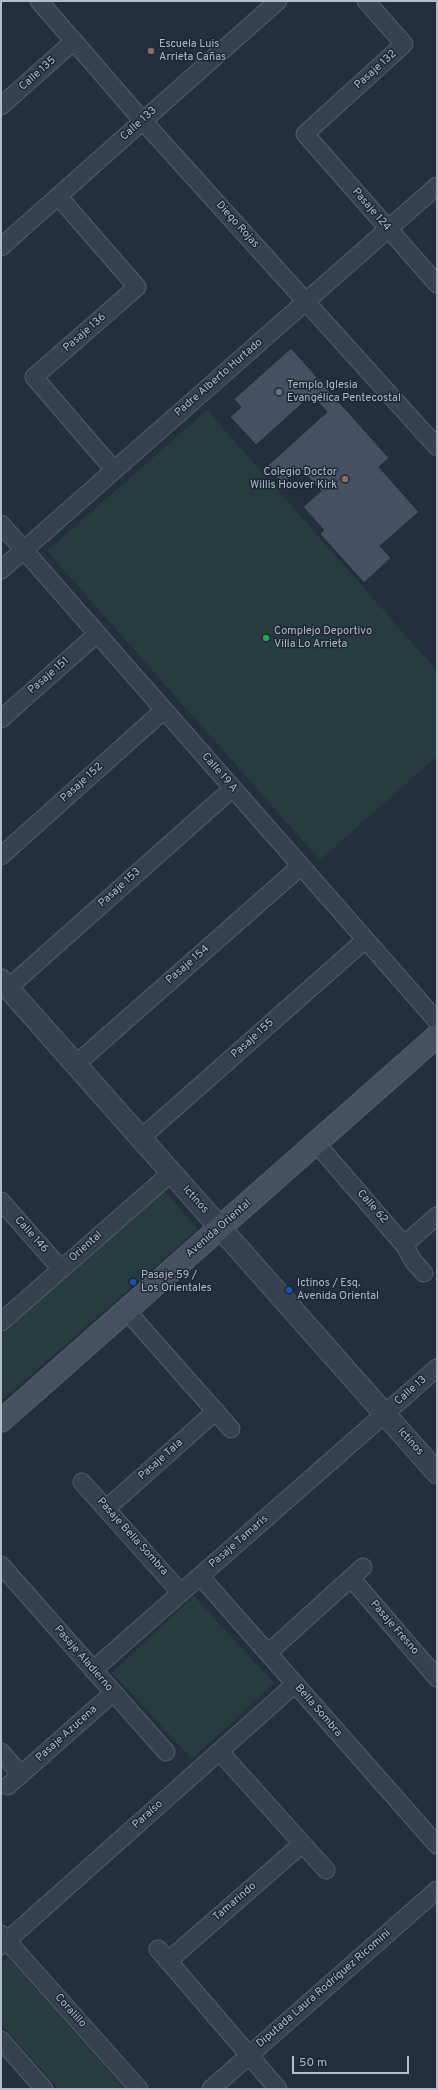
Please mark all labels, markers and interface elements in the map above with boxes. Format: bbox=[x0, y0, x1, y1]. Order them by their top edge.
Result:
place label: Escuela Luis Arrieta Cañas bbox=[159, 38, 226, 64]
marker: Escuela Luis Arrieta Cañas bbox=[146, 46, 156, 56]
street label: Pasaje 132 bbox=[352, 48, 400, 92]
street label: Calle 135 bbox=[17, 54, 59, 94]
street label: Calle 133 bbox=[118, 104, 160, 144]
street label: Pasaje 124 bbox=[349, 186, 393, 234]
street label: Diego Rojas bbox=[213, 199, 261, 251]
street label: Pasaje 136 bbox=[61, 311, 109, 355]
street label: Padre Alberto Hurtado bbox=[172, 336, 266, 420]
place label: Templo Iglesia Evangélica Pentecostal bbox=[287, 379, 401, 405]
marker: Templo Iglesia Evangélica Pentecostal bbox=[274, 387, 284, 397]
place label: Colegio Doctor Willis Hoover Kirk bbox=[250, 466, 337, 492]
marker: Colegio Doctor Willis Hoover Kirk bbox=[340, 474, 350, 484]
place label: Complejo Deportivo Villa Lo Arrieta bbox=[274, 625, 372, 651]
marker: Complejo Deportivo Villa Lo Arrieta bbox=[261, 633, 271, 643]
street label: Pasaje 151 bbox=[26, 655, 72, 697]
street label: Calle 19 A bbox=[198, 751, 240, 795]
street label: Pasaje 152 bbox=[58, 761, 106, 805]
street label: Pasaje 153 bbox=[96, 866, 144, 910]
street label: Pasaje 154 bbox=[164, 943, 212, 987]
street label: Pasaje 155 bbox=[229, 1016, 277, 1062]
street label: Ictinos bbox=[179, 1183, 211, 1217]
street label: Calle 62 bbox=[354, 1187, 390, 1227]
street label: Avenida Oriental bbox=[184, 1197, 254, 1261]
street label: Calle 146 bbox=[11, 1214, 51, 1256]
street label: Oriental bbox=[67, 1229, 105, 1265]
place label: Pasaje 59 / Los Orientales bbox=[141, 1269, 212, 1295]
marker: Pasaje 59 / Los Orientales bbox=[128, 1277, 138, 1287]
place label: Ictinos / Esq. Avenida Oriental bbox=[297, 1277, 379, 1303]
marker: Ictinos / Esq. Avenida Oriental bbox=[284, 1285, 294, 1295]
street label: Calle 13 bbox=[392, 1374, 430, 1408]
street label: Ictinos bbox=[394, 1425, 426, 1459]
street label: Pasaje Tala bbox=[136, 1437, 186, 1483]
street label: Pasaje Bella Sombra bbox=[94, 1495, 170, 1579]
street label: Pasaje Tamaris bbox=[207, 1513, 271, 1571]
street label: Pasaje Fresno bbox=[367, 1598, 421, 1658]
street label: Pasaje Aladierno bbox=[51, 1623, 115, 1695]
street label: Bella Sombra bbox=[292, 1682, 344, 1740]
street label: Pasaje Azucena bbox=[34, 1703, 100, 1765]
street label: Paraíso bbox=[130, 1798, 166, 1832]
street label: Tamarindo bbox=[211, 1880, 259, 1924]
street label: Diputada Laura Rodríguez Ricomini bbox=[254, 1927, 394, 2051]
street label: Coralillo bbox=[51, 1991, 89, 2031]
scale bar bbox=[294, 2048, 411, 2074]
text: 50 m bbox=[299, 2055, 327, 2071]

